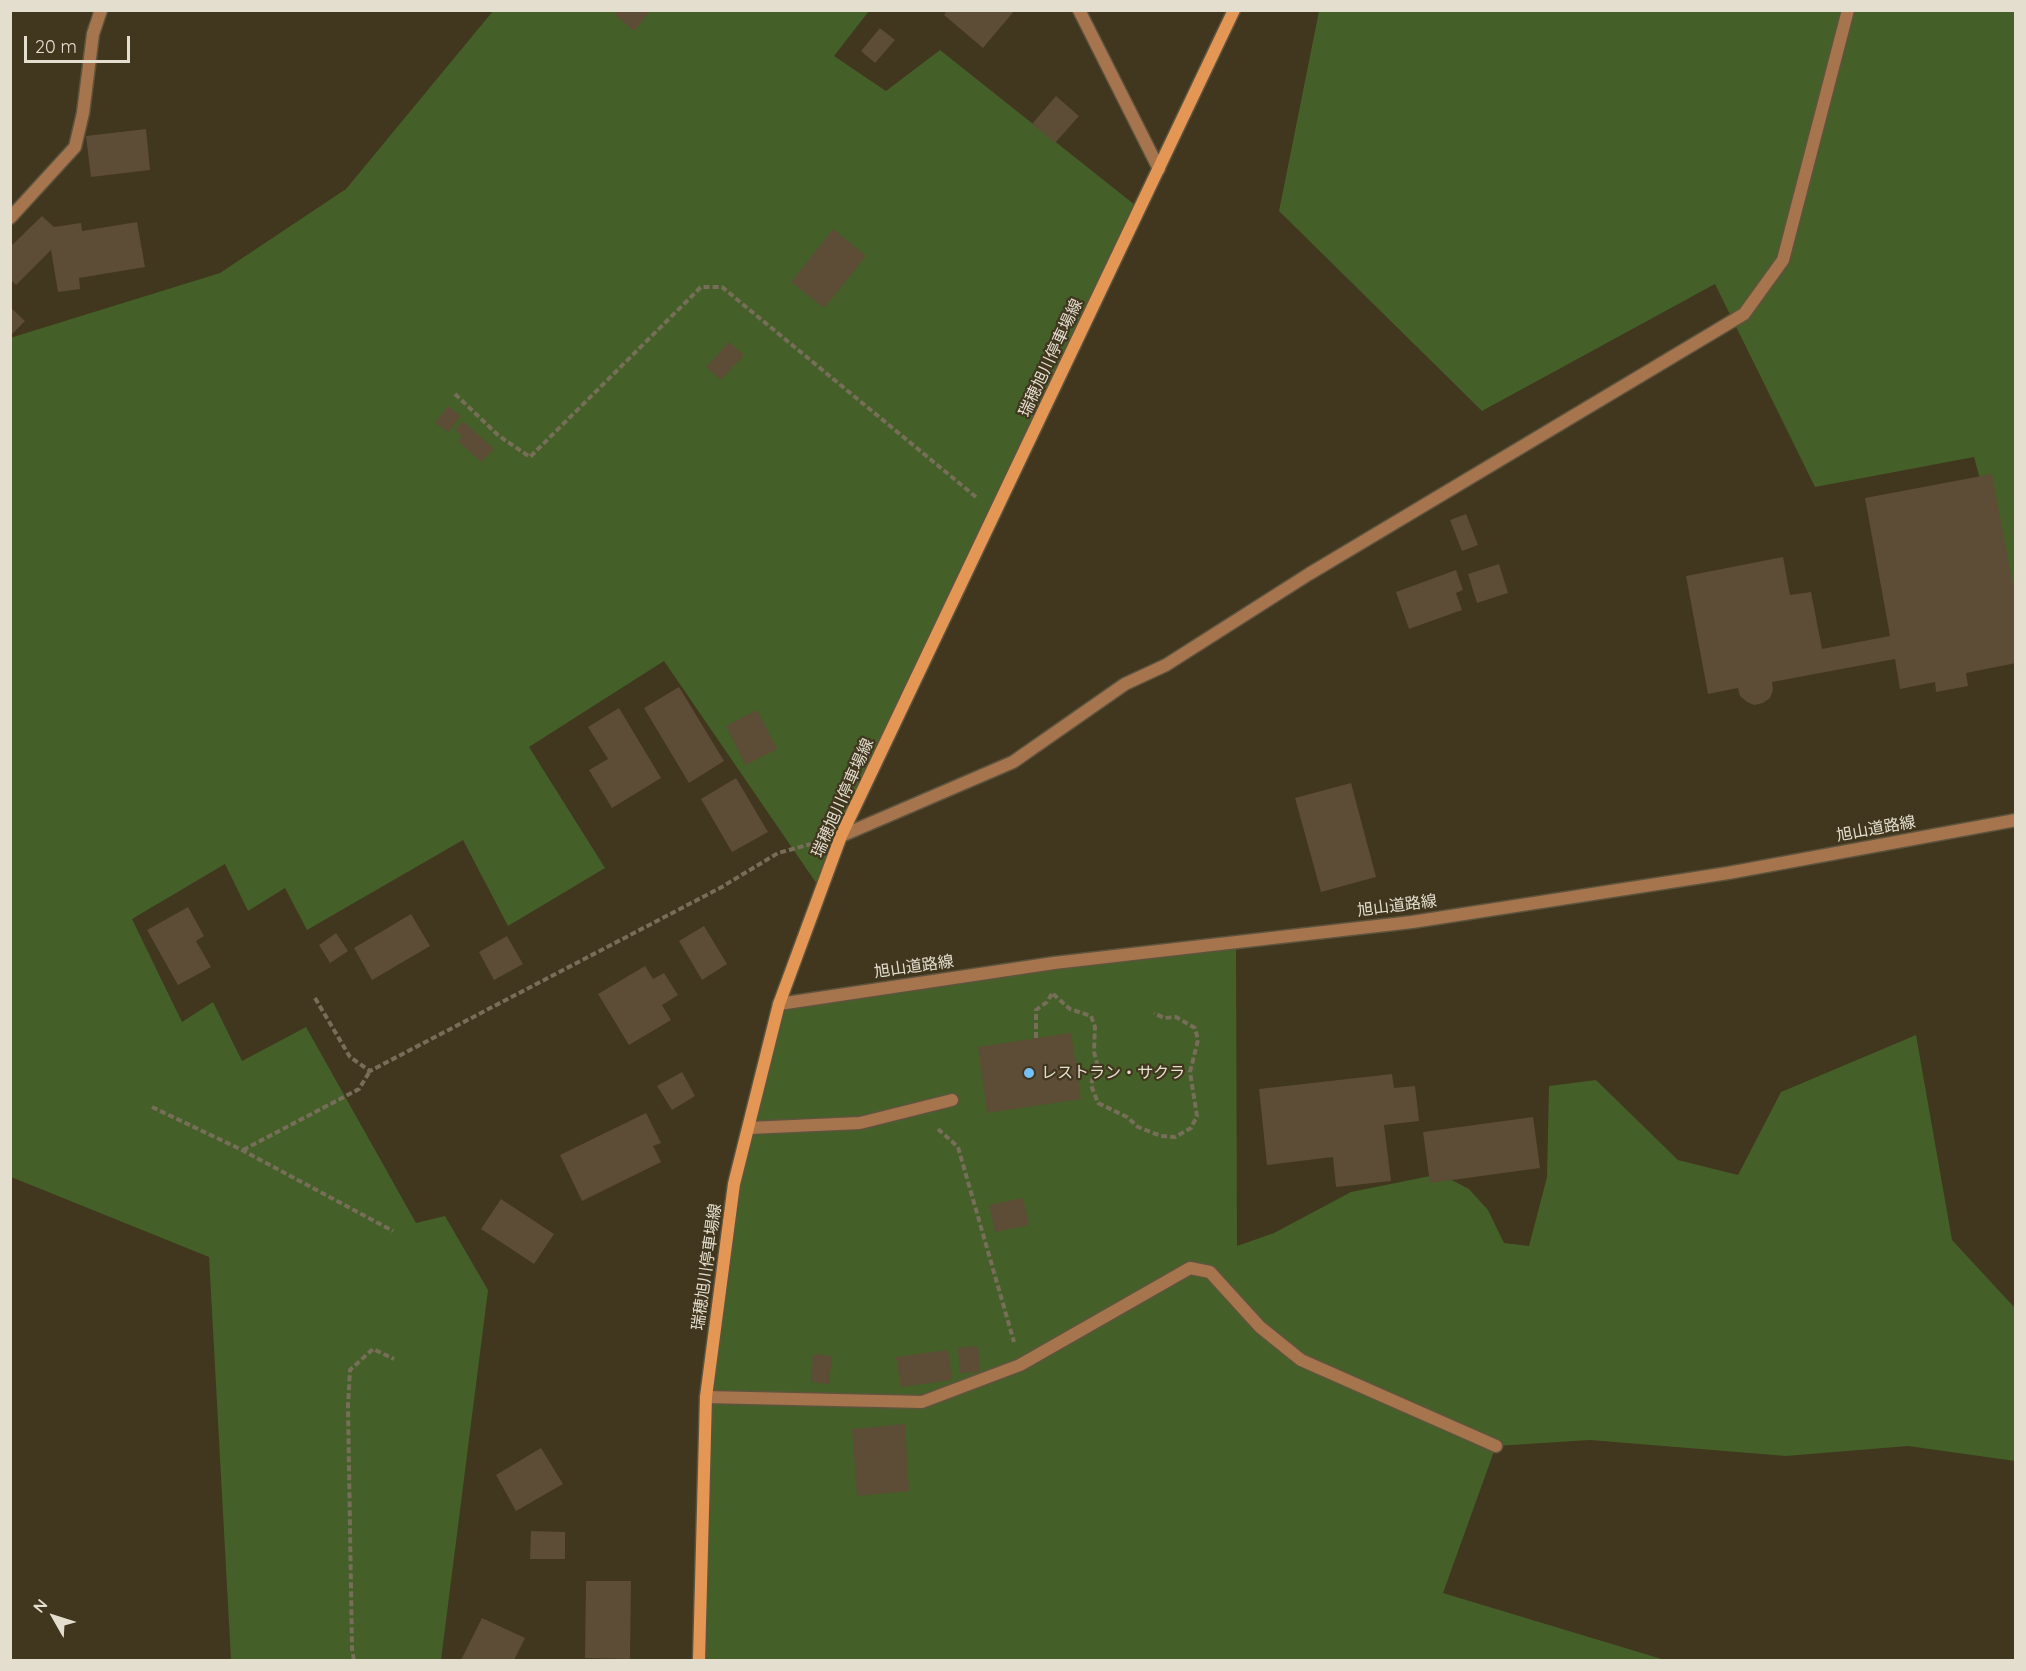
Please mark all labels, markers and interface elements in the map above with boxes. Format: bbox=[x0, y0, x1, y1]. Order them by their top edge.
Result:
scale bar bbox=[27, 24, 134, 62]
text: 20 m bbox=[35, 35, 77, 58]
street label: 瑞穂旭川停車場線 bbox=[1015, 296, 1087, 420]
street label: 瑞穂旭川停車場線 bbox=[808, 736, 878, 860]
street label: 旭山道路線 bbox=[1835, 813, 1917, 845]
street label: 旭山道路線 bbox=[1356, 892, 1438, 920]
street label: 旭山道路線 bbox=[873, 952, 955, 982]
place label: レストラン・サクラ bbox=[1041, 1063, 1185, 1083]
marker: レストラン・サクラ bbox=[1022, 1066, 1036, 1080]
street label: 瑞穂旭川停車場線 bbox=[689, 1202, 725, 1332]
north arrow bbox=[24, 1587, 84, 1647]
text: N bbox=[29, 1595, 51, 1617]

